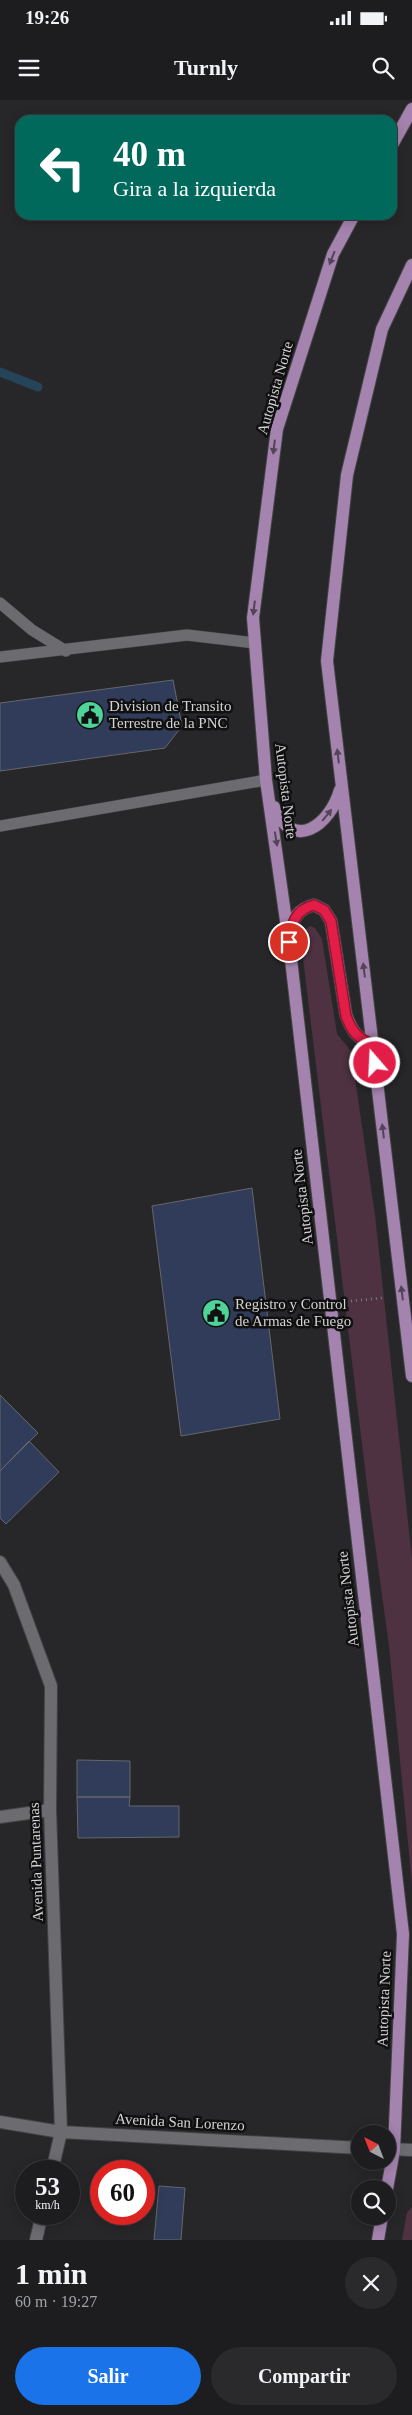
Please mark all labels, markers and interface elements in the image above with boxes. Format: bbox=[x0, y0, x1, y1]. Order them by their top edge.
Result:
text: 19:26 bbox=[25, 7, 69, 28]
icon: menu bbox=[15, 54, 43, 82]
icon: search bbox=[369, 54, 397, 82]
text: Turnly bbox=[174, 55, 238, 80]
icon: left bbox=[30, 135, 95, 200]
text: 40 m bbox=[113, 135, 186, 174]
text: Gira a la izquierda bbox=[113, 176, 276, 201]
one-way arrow bbox=[328, 251, 336, 266]
street label: Autopista Norte bbox=[254, 339, 296, 436]
one-way arrow bbox=[270, 439, 278, 455]
one-way arrow bbox=[250, 600, 258, 616]
place label: Division de Transito Terrestre de la PNC bbox=[109, 698, 232, 731]
public building icon: Division de Transito Terrestre de la PNC bbox=[75, 700, 105, 730]
street label: Autopista Norte bbox=[272, 742, 300, 840]
one-way arrow bbox=[334, 748, 342, 764]
one-way arrow bbox=[322, 809, 333, 822]
one-way arrow bbox=[272, 831, 280, 847]
pin bbox=[268, 921, 310, 963]
icon: arrive bbox=[275, 928, 303, 956]
one-way arrow bbox=[360, 962, 368, 978]
position arrow bbox=[348, 1036, 400, 1088]
one-way arrow bbox=[379, 1123, 387, 1139]
street label: Autopista Norte bbox=[288, 1148, 316, 1246]
one-way arrow bbox=[398, 1284, 406, 1300]
place label: Registro y Control de Armas de Fuego bbox=[235, 1296, 351, 1329]
public building icon: Registro y Control de Armas de Fuego bbox=[201, 1298, 231, 1328]
street label: Autopista Norte bbox=[334, 1550, 362, 1648]
street label: Avenida Puntarenas bbox=[26, 1802, 46, 1922]
street label: Autopista Norte bbox=[374, 1950, 394, 2047]
street label: Avenida San Lorenzo bbox=[115, 2111, 245, 2133]
north arrow bbox=[351, 2125, 396, 2170]
map controls bbox=[351, 2125, 396, 2225]
speed limit sign: 60 bbox=[90, 2160, 155, 2225]
text: 53 bbox=[35, 2173, 60, 2200]
button: search bbox=[351, 2180, 396, 2225]
text: km/h bbox=[35, 2198, 60, 2212]
text: 1 min bbox=[15, 2257, 88, 2290]
button: close bbox=[345, 2257, 397, 2309]
text: 60 m · 19:27 bbox=[15, 2293, 97, 2310]
button: Salir bbox=[15, 2347, 201, 2405]
button: Compartir bbox=[211, 2347, 397, 2405]

